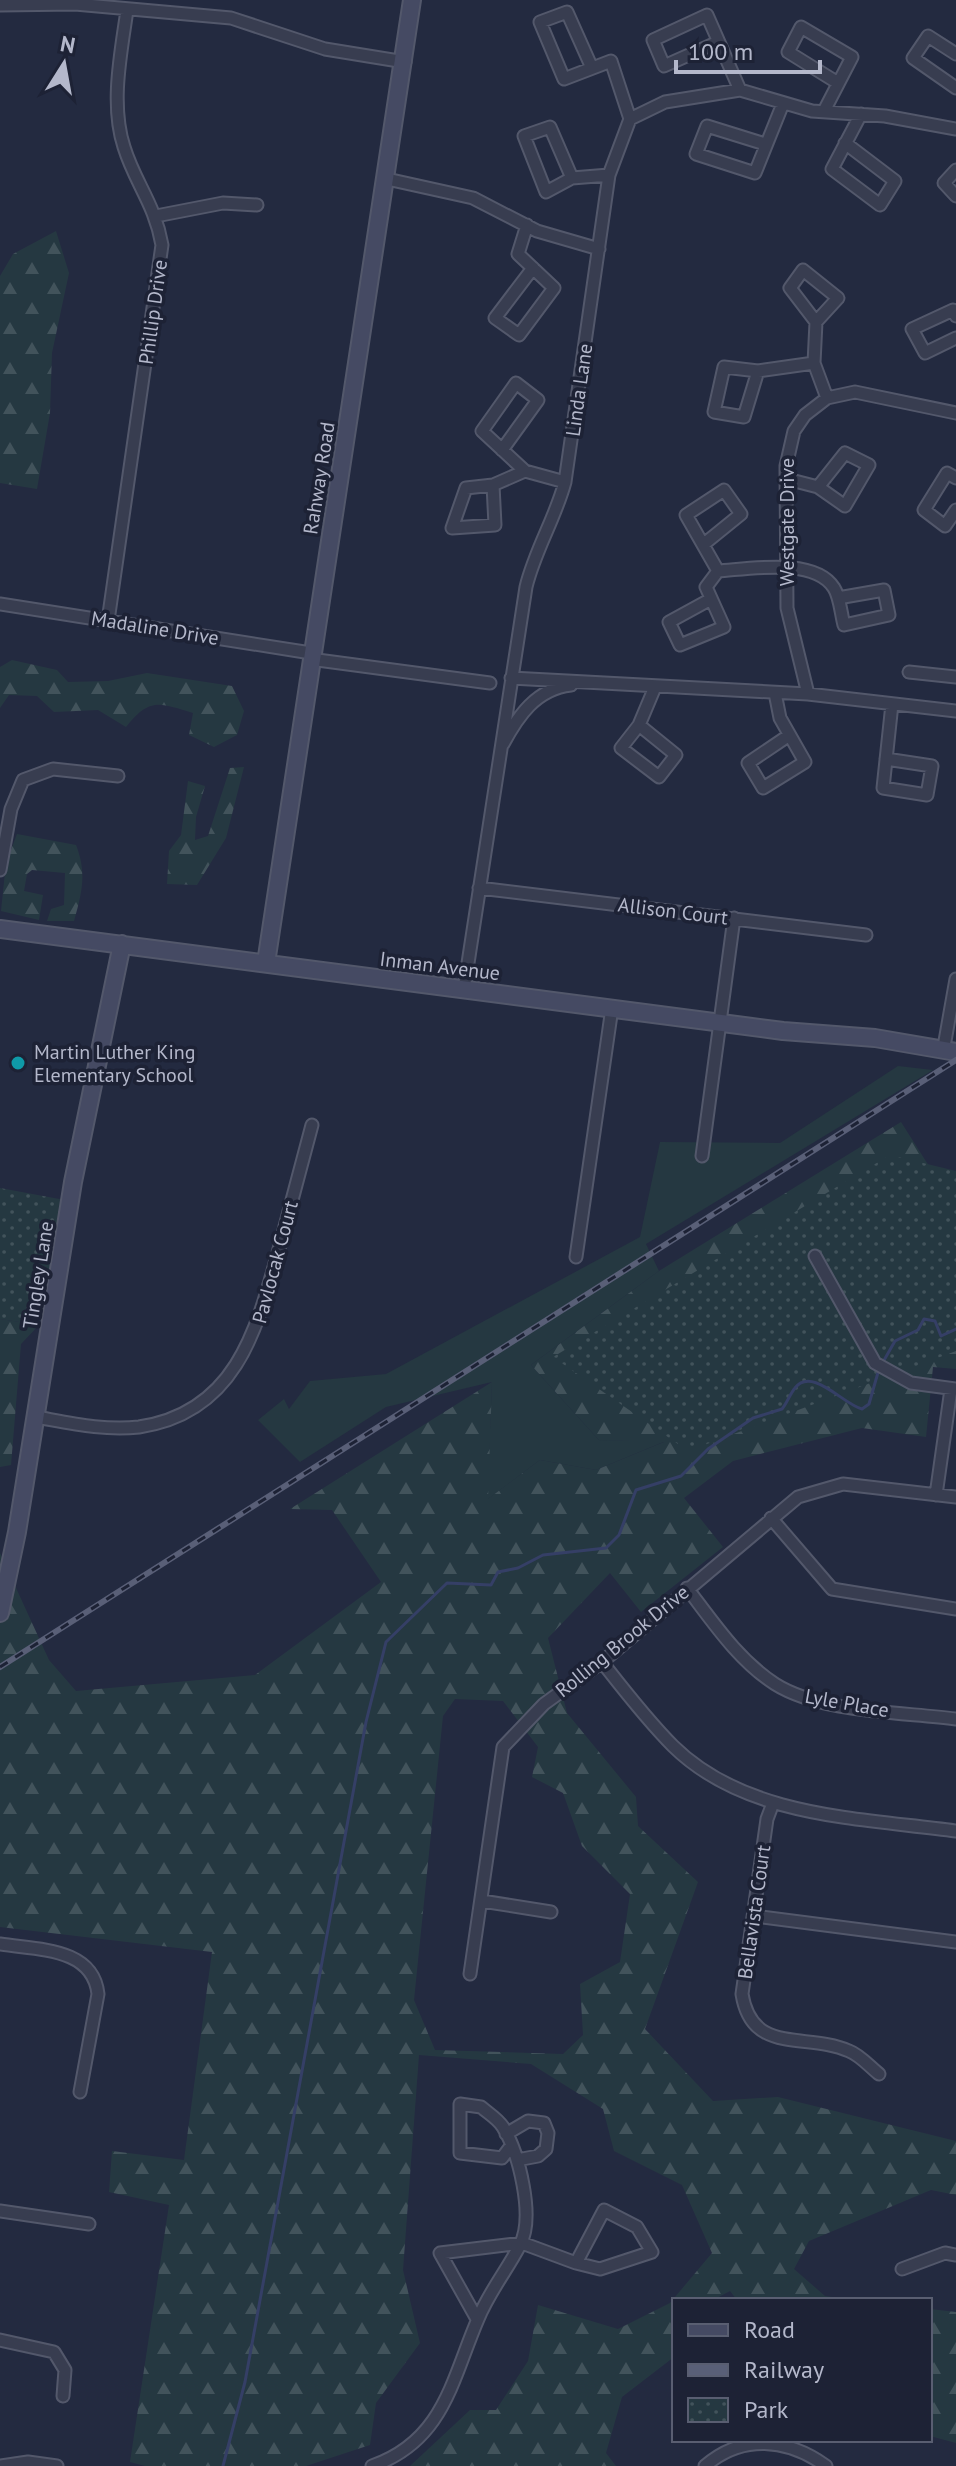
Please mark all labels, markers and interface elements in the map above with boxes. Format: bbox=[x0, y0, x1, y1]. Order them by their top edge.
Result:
north arrow bbox=[24, 24, 104, 104]
scale bar bbox=[676, 24, 820, 74]
text: N bbox=[58, 29, 78, 59]
text: 100 m bbox=[688, 36, 753, 67]
street label: Phillip Drive bbox=[133, 258, 173, 366]
street label: Linda Lane bbox=[560, 342, 598, 438]
street label: Rahway Road bbox=[297, 420, 341, 536]
street label: Westgate Drive bbox=[774, 458, 800, 586]
street label: Madaline Drive bbox=[89, 605, 221, 651]
street label: Allison Court bbox=[617, 891, 730, 931]
street label: Inman Avenue bbox=[378, 946, 502, 986]
place label: Martin Luther King Elementary School bbox=[34, 1039, 196, 1088]
marker: Martin Luther King Elementary School bbox=[9, 1054, 27, 1072]
street label: Pavlocak Court bbox=[246, 1197, 304, 1326]
street label: Tingley Lane bbox=[17, 1219, 59, 1331]
street label: Rolling Brook Drive bbox=[550, 1579, 694, 1703]
street label: Lyle Place bbox=[803, 1683, 891, 1723]
street label: Bellavista Court bbox=[732, 1843, 776, 1981]
legend bbox=[672, 2298, 932, 2442]
text: Road bbox=[744, 2314, 795, 2345]
text: Railway bbox=[744, 2354, 824, 2385]
text: Park bbox=[744, 2394, 789, 2425]

